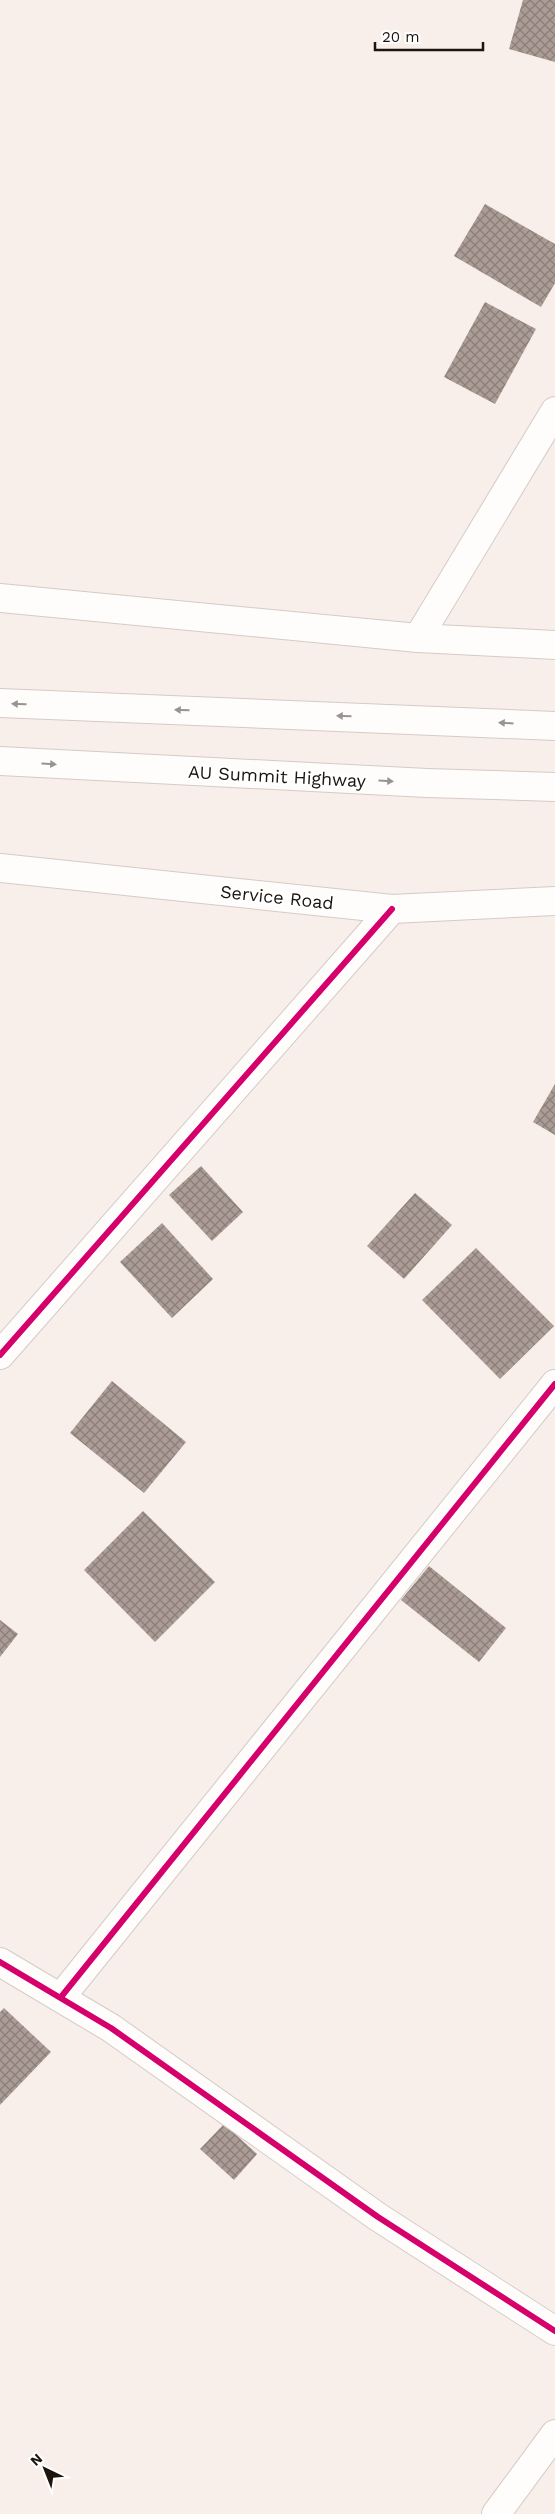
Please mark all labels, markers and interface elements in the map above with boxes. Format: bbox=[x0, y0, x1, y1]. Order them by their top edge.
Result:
scale bar bbox=[375, 20, 482, 52]
text: 20 m bbox=[382, 28, 420, 46]
one-way arrow bbox=[11, 700, 27, 708]
one-way arrow bbox=[173, 706, 189, 714]
one-way arrow bbox=[336, 712, 352, 720]
one-way arrow bbox=[498, 719, 514, 727]
one-way arrow bbox=[41, 760, 57, 768]
street label: AU Summit Highway bbox=[188, 761, 367, 791]
one-way arrow bbox=[378, 778, 394, 786]
street label: Service Road bbox=[219, 881, 335, 913]
north arrow bbox=[20, 2444, 70, 2494]
text: N bbox=[27, 2450, 45, 2469]

